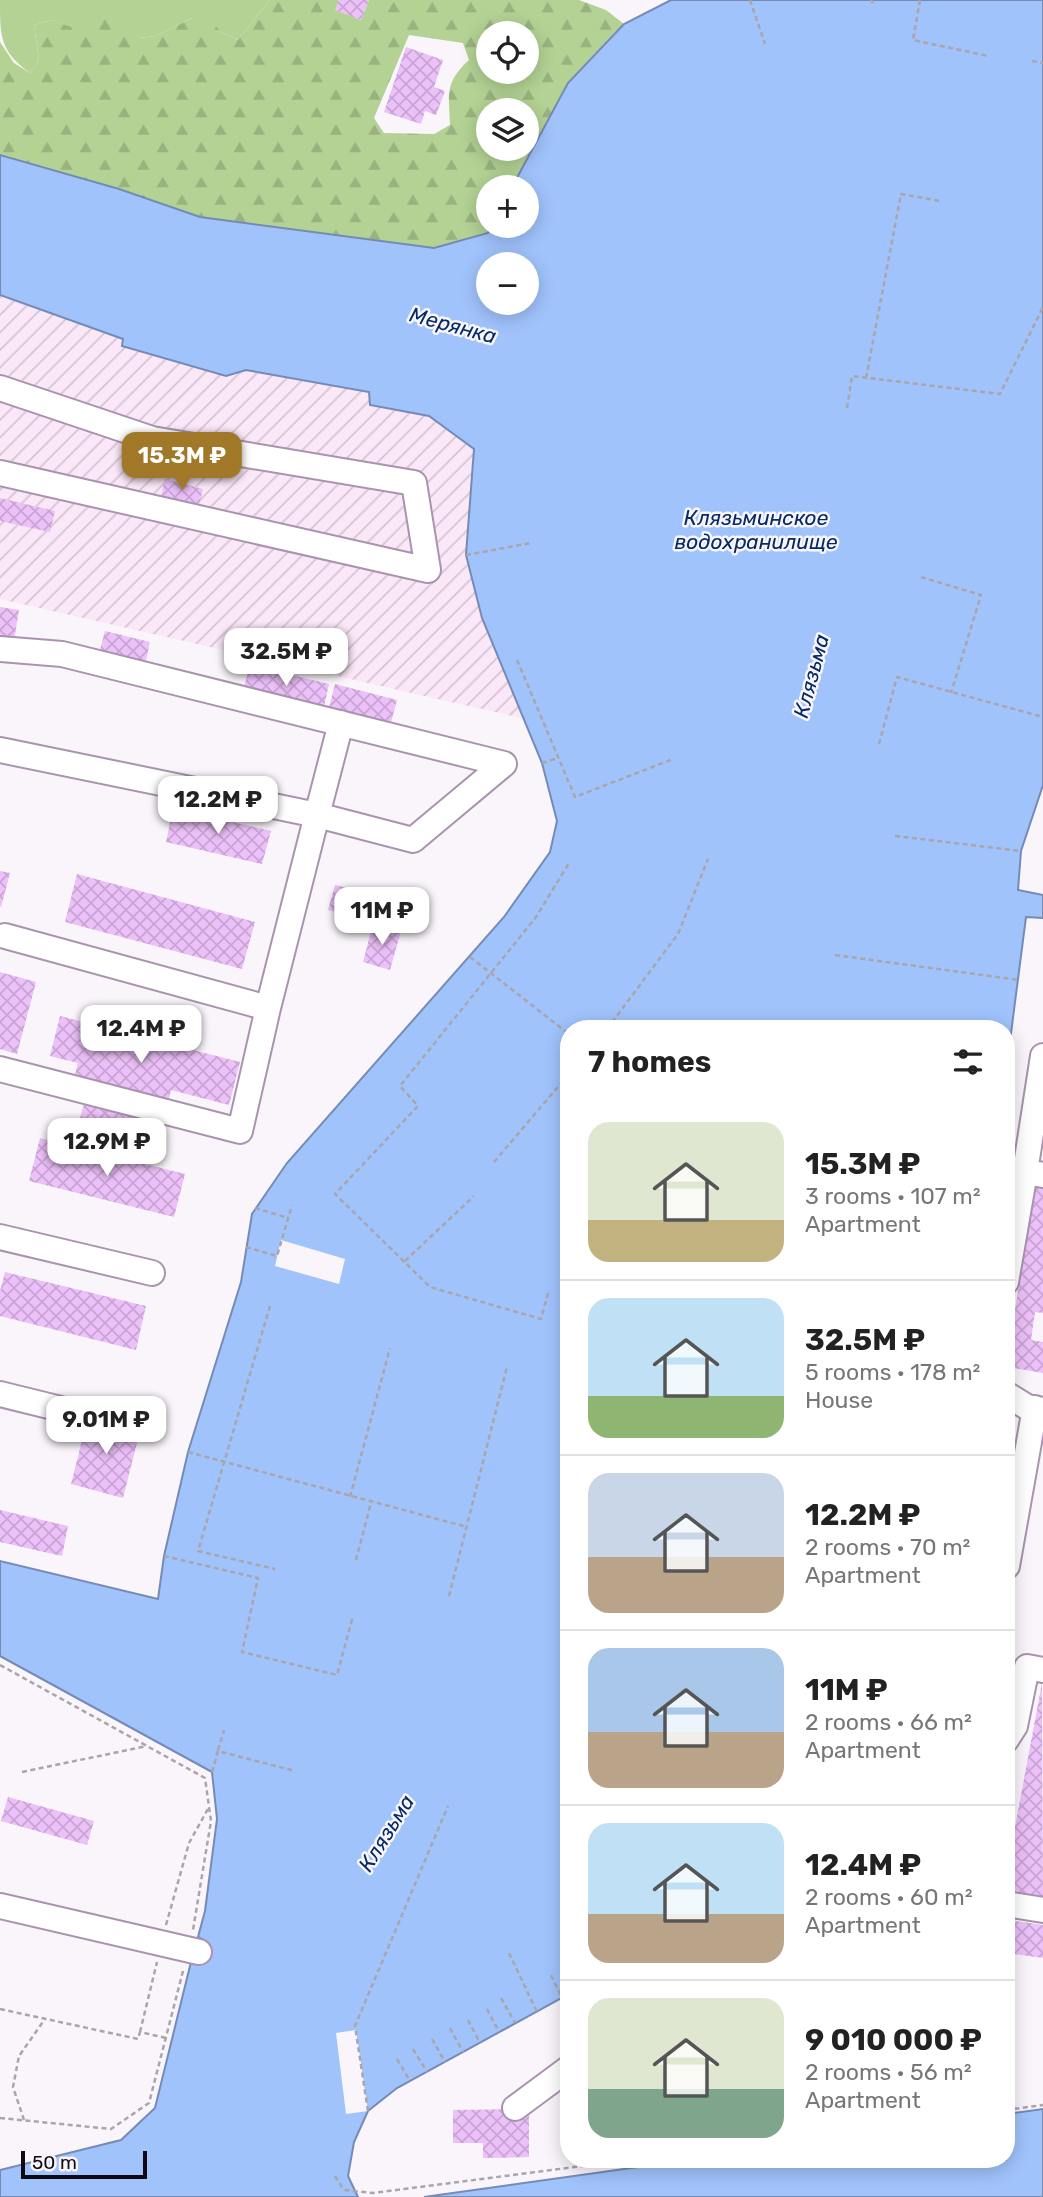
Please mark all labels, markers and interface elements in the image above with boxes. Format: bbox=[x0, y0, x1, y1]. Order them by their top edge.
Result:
map controls bbox=[476, 21, 539, 315]
button: locate bbox=[476, 21, 539, 84]
button: layers bbox=[476, 98, 539, 161]
button: + bbox=[476, 175, 539, 238]
button: − bbox=[476, 252, 539, 315]
water label: Мерянка bbox=[407, 301, 499, 349]
pin: 15.3M ₽ bbox=[117, 433, 247, 492]
text: 15.3M ₽ bbox=[138, 441, 226, 469]
water label: Клязьминское водохранилище bbox=[674, 505, 838, 554]
pin: 32.5M ₽ bbox=[221, 628, 351, 688]
water label: Клязьма bbox=[788, 631, 834, 721]
text: 32.5M ₽ bbox=[240, 637, 332, 665]
pin: 12.2M ₽ bbox=[153, 776, 283, 836]
text: 12.2M ₽ bbox=[174, 785, 262, 813]
pin: 11M ₽ bbox=[333, 888, 431, 947]
text: 11M ₽ bbox=[350, 896, 414, 924]
pin: 12.4M ₽ bbox=[76, 1006, 206, 1065]
text: 12.4M ₽ bbox=[97, 1014, 185, 1042]
icon: filters bbox=[949, 1043, 987, 1081]
text: 7 homes bbox=[588, 1044, 711, 1080]
pin: 12.9M ₽ bbox=[42, 1118, 172, 1178]
text: 12.9M ₽ bbox=[63, 1127, 151, 1155]
text: 15.3M ₽ bbox=[805, 1146, 920, 1182]
icon: home bbox=[644, 1150, 728, 1234]
text: 3 rooms · 107 m² bbox=[805, 1182, 981, 1210]
text: Apartment bbox=[805, 1210, 921, 1238]
text: 32.5M ₽ bbox=[805, 1322, 925, 1358]
icon: home bbox=[644, 1326, 728, 1410]
text: 5 rooms · 178 m² bbox=[805, 1358, 980, 1386]
text: House bbox=[805, 1386, 873, 1414]
pin: 9.01M ₽ bbox=[41, 1396, 171, 1456]
text: 9.01M ₽ bbox=[62, 1405, 150, 1433]
text: 12.2M ₽ bbox=[805, 1497, 920, 1533]
icon: home bbox=[644, 1501, 728, 1585]
text: 2 rooms · 70 m² bbox=[805, 1533, 970, 1561]
text: Apartment bbox=[805, 1561, 921, 1589]
text: 11M ₽ bbox=[805, 1672, 888, 1708]
icon: home bbox=[644, 1676, 728, 1760]
text: 2 rooms · 66 m² bbox=[805, 1708, 972, 1736]
text: Apartment bbox=[805, 1736, 921, 1764]
water label: Клязьма bbox=[353, 1790, 419, 1876]
text: 12.4M ₽ bbox=[805, 1847, 921, 1883]
icon: home bbox=[644, 1851, 728, 1935]
text: 2 rooms · 60 m² bbox=[805, 1883, 973, 1911]
text: Apartment bbox=[805, 1911, 921, 1939]
text: 9 010 000 ₽ bbox=[805, 2022, 982, 2058]
icon: home bbox=[644, 2026, 728, 2110]
text: 2 rooms · 56 m² bbox=[805, 2058, 972, 2086]
text: Apartment bbox=[805, 2086, 921, 2114]
scale bar bbox=[21, 2148, 147, 2180]
text: 50 m bbox=[32, 2151, 77, 2174]

